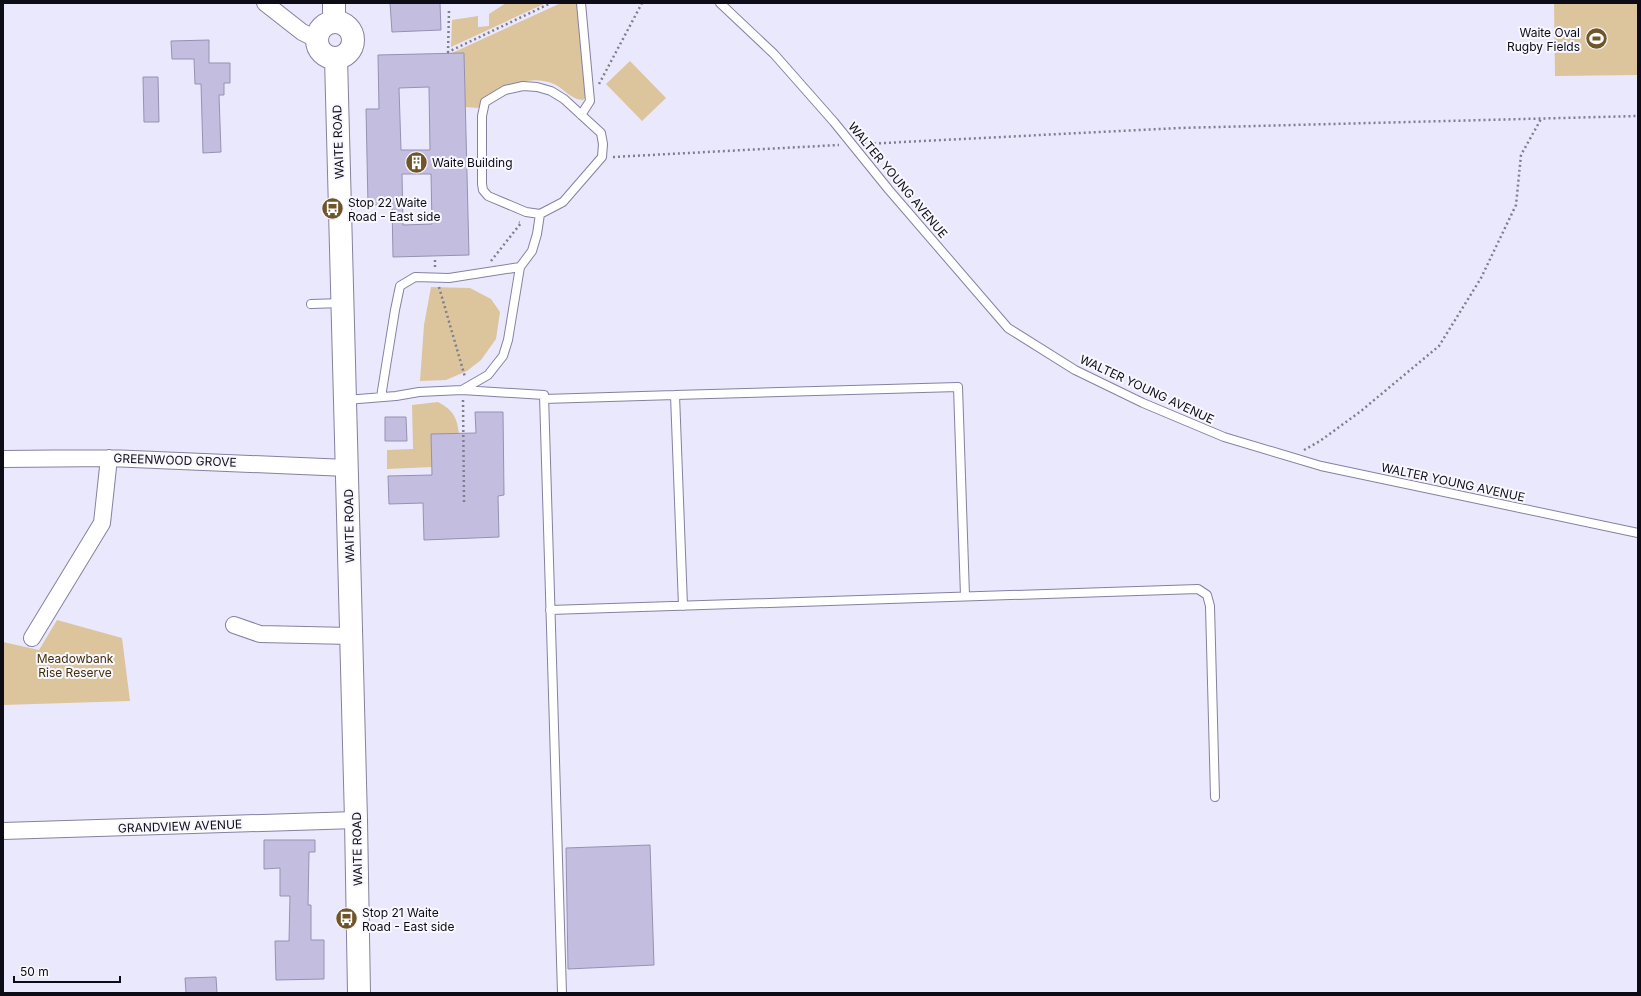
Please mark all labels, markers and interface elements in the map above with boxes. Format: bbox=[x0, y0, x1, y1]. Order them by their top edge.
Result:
place label: Waite Oval Rugby Fields bbox=[1507, 25, 1580, 54]
sports icon: Waite Oval Rugby Fields bbox=[1583, 26, 1609, 52]
street label: WAITE ROAD bbox=[329, 105, 347, 179]
street label: WALTER YOUNG AVENUE bbox=[845, 119, 951, 241]
building icon: Waite Building bbox=[404, 149, 430, 175]
place label: Waite Building bbox=[432, 155, 513, 170]
place label: Stop 22 Waite Road - East side bbox=[348, 195, 440, 224]
bus stop icon: Stop 22 Waite Road - East side bbox=[320, 196, 346, 222]
street label: WALTER YOUNG AVENUE bbox=[1077, 351, 1217, 427]
street label: GREENWOOD GROVE bbox=[113, 450, 237, 470]
street label: WALTER YOUNG AVENUE bbox=[1380, 459, 1526, 505]
street label: WAITE ROAD bbox=[341, 489, 357, 563]
park label: Meadowbank Rise Reserve bbox=[37, 651, 114, 680]
street label: WAITE ROAD bbox=[349, 812, 365, 886]
street label: GRANDVIEW AVENUE bbox=[118, 816, 242, 836]
place label: Stop 21 Waite Road - East side bbox=[362, 905, 454, 934]
bus stop icon: Stop 21 Waite Road - East side bbox=[333, 906, 359, 932]
scale bar bbox=[14, 958, 120, 984]
text: 50 m bbox=[20, 964, 49, 979]

